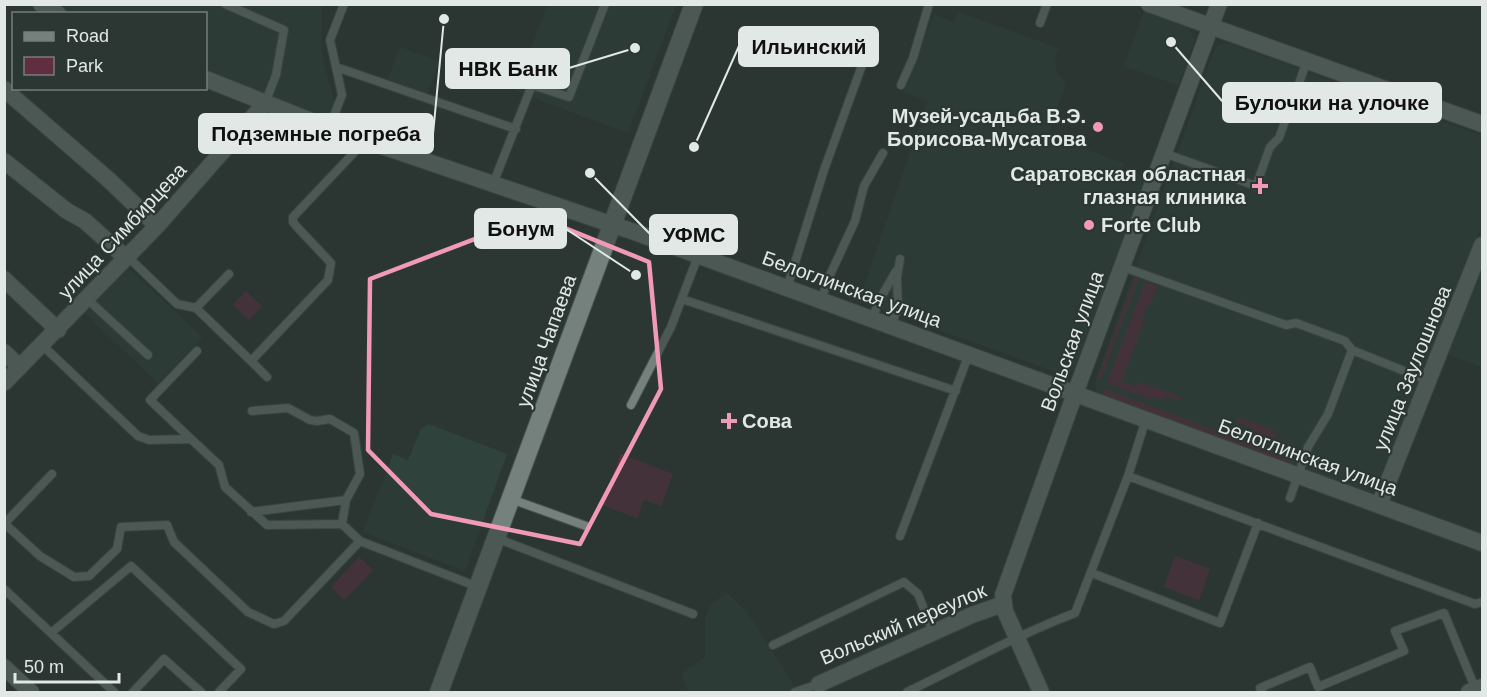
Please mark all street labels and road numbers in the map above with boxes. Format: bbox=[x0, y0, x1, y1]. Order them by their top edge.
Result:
street label: улица Симбирцева bbox=[53, 158, 191, 303]
street label: Белоглинская улица bbox=[759, 246, 945, 332]
street label: Вольская улица bbox=[1036, 267, 1108, 414]
street label: улица Чапаева bbox=[512, 271, 581, 410]
street label: улица Заулошнова bbox=[1369, 282, 1455, 454]
street label: Белоглинская улица bbox=[1215, 414, 1401, 500]
street label: Вольский переулок bbox=[817, 579, 989, 669]

